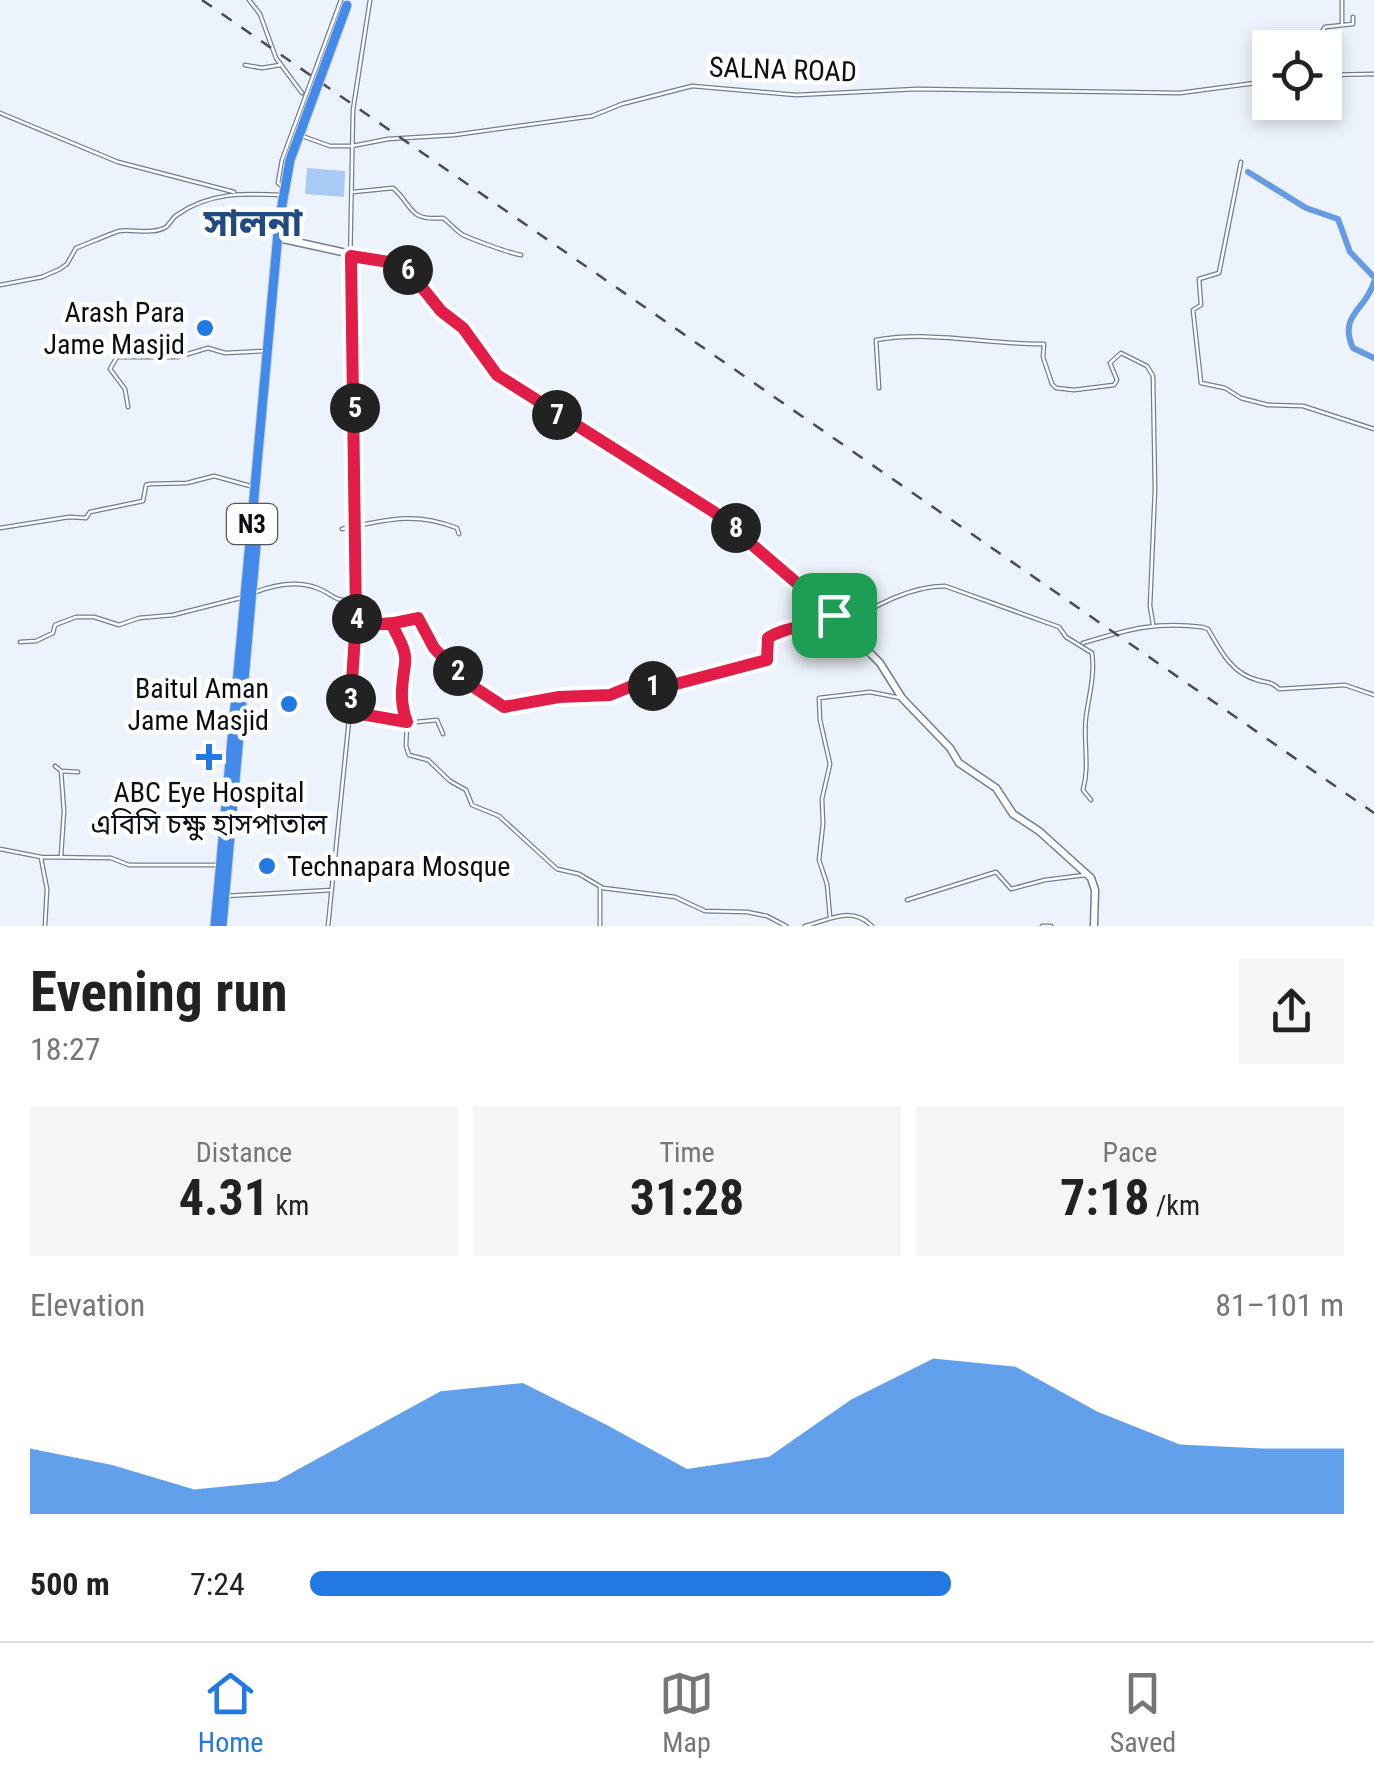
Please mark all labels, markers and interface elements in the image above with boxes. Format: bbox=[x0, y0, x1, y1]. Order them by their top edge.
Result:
map controls bbox=[1252, 30, 1342, 120]
button: locate bbox=[1252, 30, 1342, 120]
street label: SALNA ROAD bbox=[709, 50, 857, 89]
district label: সালনা bbox=[203, 201, 303, 245]
pin: 6 bbox=[383, 245, 433, 295]
text: 6 bbox=[401, 253, 415, 286]
place label: Arash Para Jame Masjid bbox=[43, 296, 185, 361]
marker: Arash Para Jame Masjid bbox=[194, 317, 216, 339]
pin: 5 bbox=[330, 383, 380, 433]
pin: 7 bbox=[532, 390, 582, 440]
text: 5 bbox=[348, 391, 362, 424]
text: 7 bbox=[550, 398, 564, 431]
pin: 8 bbox=[711, 503, 761, 553]
road number: N3 bbox=[227, 504, 277, 544]
text: 8 bbox=[729, 511, 743, 544]
pin bbox=[792, 573, 877, 658]
icon: arrive bbox=[807, 588, 862, 643]
pin: 4 bbox=[332, 594, 382, 644]
text: 4 bbox=[350, 602, 364, 635]
pin: 2 bbox=[433, 646, 483, 696]
text: 2 bbox=[451, 654, 465, 687]
pin: 1 bbox=[628, 661, 678, 711]
text: 1 bbox=[646, 669, 660, 702]
place label: Baitul Aman Jame Masjid bbox=[127, 672, 269, 737]
pin: 3 bbox=[326, 674, 376, 724]
text: 3 bbox=[344, 682, 358, 715]
marker: Baitul Aman Jame Masjid bbox=[278, 693, 300, 715]
marker: ABC Eye Hospital এবিসি চক্ষু হাসপাতাল bbox=[196, 744, 222, 770]
place label: ABC Eye Hospital এবিসি চক্ষু হাসপাতাল bbox=[91, 776, 328, 841]
place label: Technapara Mosque bbox=[287, 850, 510, 883]
marker: Technapara Mosque bbox=[256, 855, 278, 877]
button: share bbox=[1239, 959, 1344, 1064]
text: Evening run bbox=[30, 960, 288, 1024]
text: 18:27 bbox=[30, 1030, 101, 1068]
text: Distance bbox=[196, 1136, 292, 1169]
text: Time bbox=[659, 1136, 715, 1169]
text: Pace bbox=[1103, 1136, 1157, 1169]
text: 4.31 bbox=[179, 1169, 269, 1227]
text: 31:28 bbox=[630, 1169, 744, 1227]
text: 7:18 bbox=[1060, 1169, 1149, 1227]
text: km bbox=[269, 1189, 309, 1222]
text: /km bbox=[1149, 1189, 1200, 1222]
text: Elevation bbox=[30, 1286, 145, 1324]
text: 81–101 m bbox=[1215, 1286, 1344, 1324]
text: 500 m bbox=[30, 1565, 110, 1603]
text: 7:24 bbox=[190, 1565, 245, 1603]
tab: Home bbox=[198, 1666, 263, 1759]
tab: Map bbox=[659, 1666, 714, 1759]
tab: Saved bbox=[1110, 1666, 1176, 1759]

